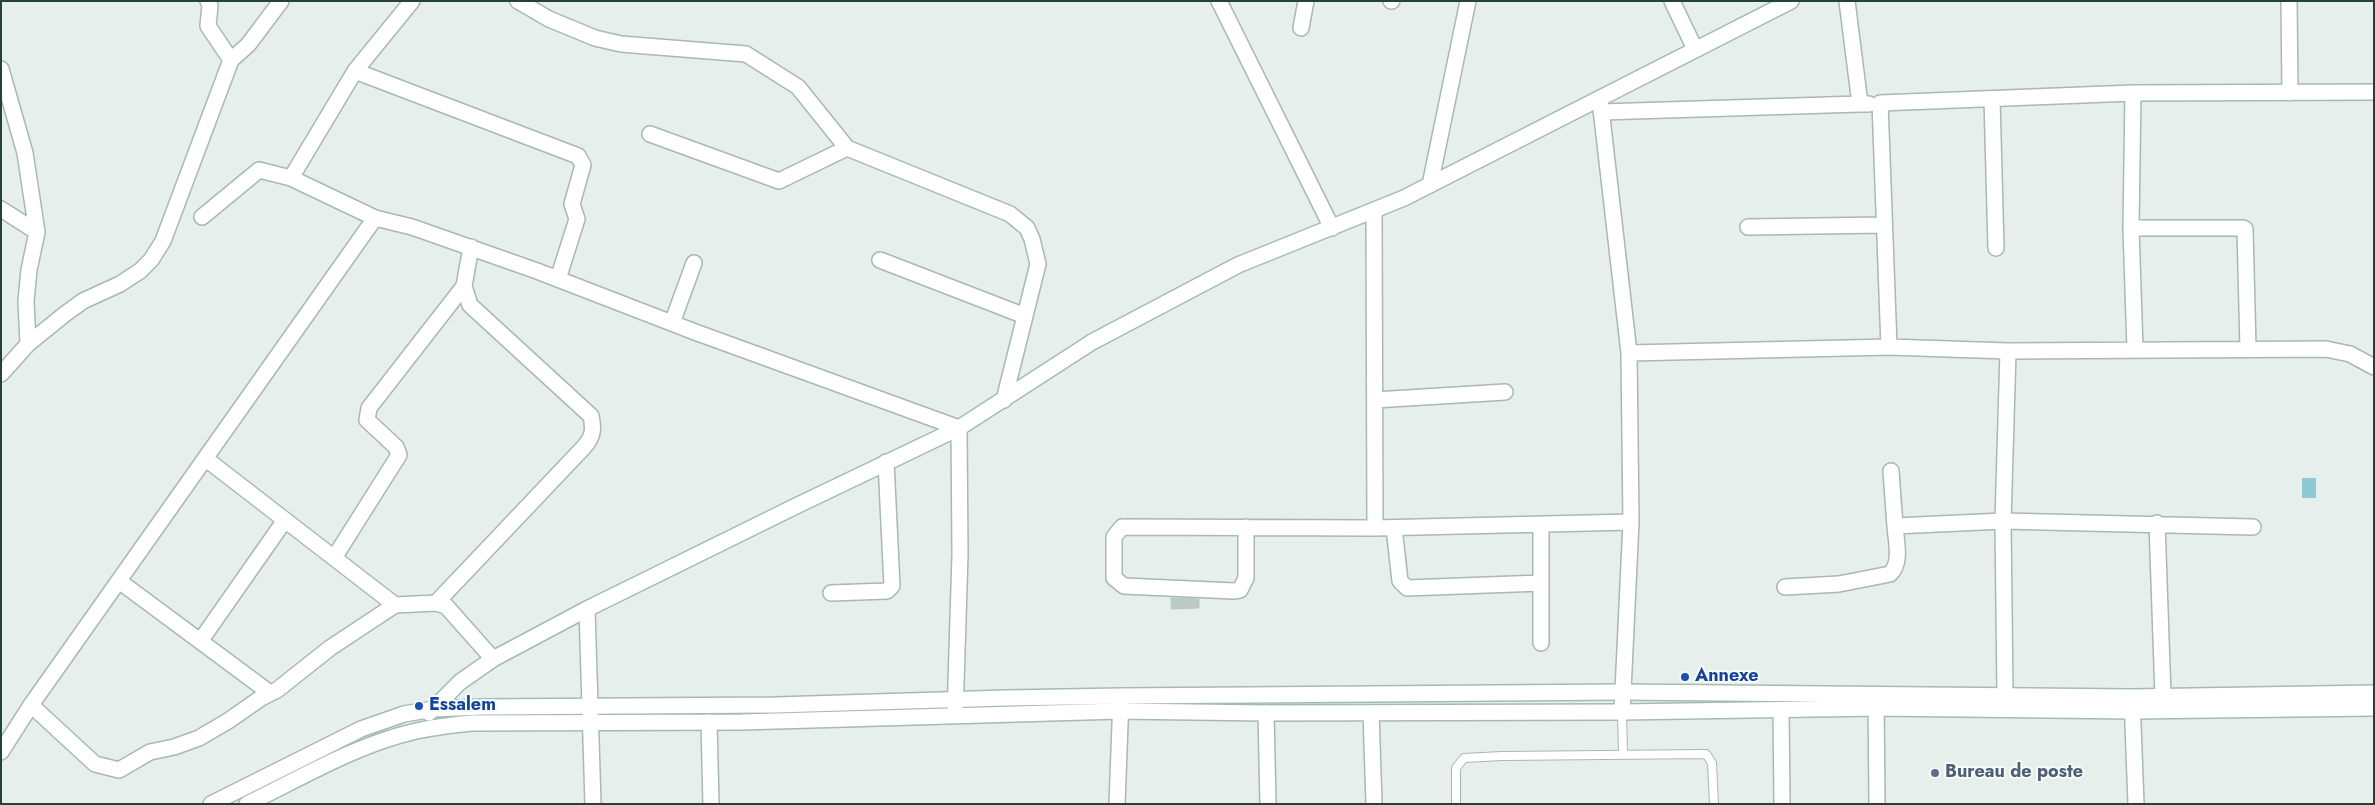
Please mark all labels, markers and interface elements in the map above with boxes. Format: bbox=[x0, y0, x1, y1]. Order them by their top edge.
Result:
place label: Annexe bbox=[1695, 666, 1759, 688]
marker: Annexe bbox=[1679, 671, 1691, 683]
place label: Essalem bbox=[429, 695, 496, 717]
marker: Essalem bbox=[413, 700, 425, 712]
place label: Bureau de poste bbox=[1945, 762, 2083, 784]
marker: Bureau de poste bbox=[1929, 767, 1941, 779]

